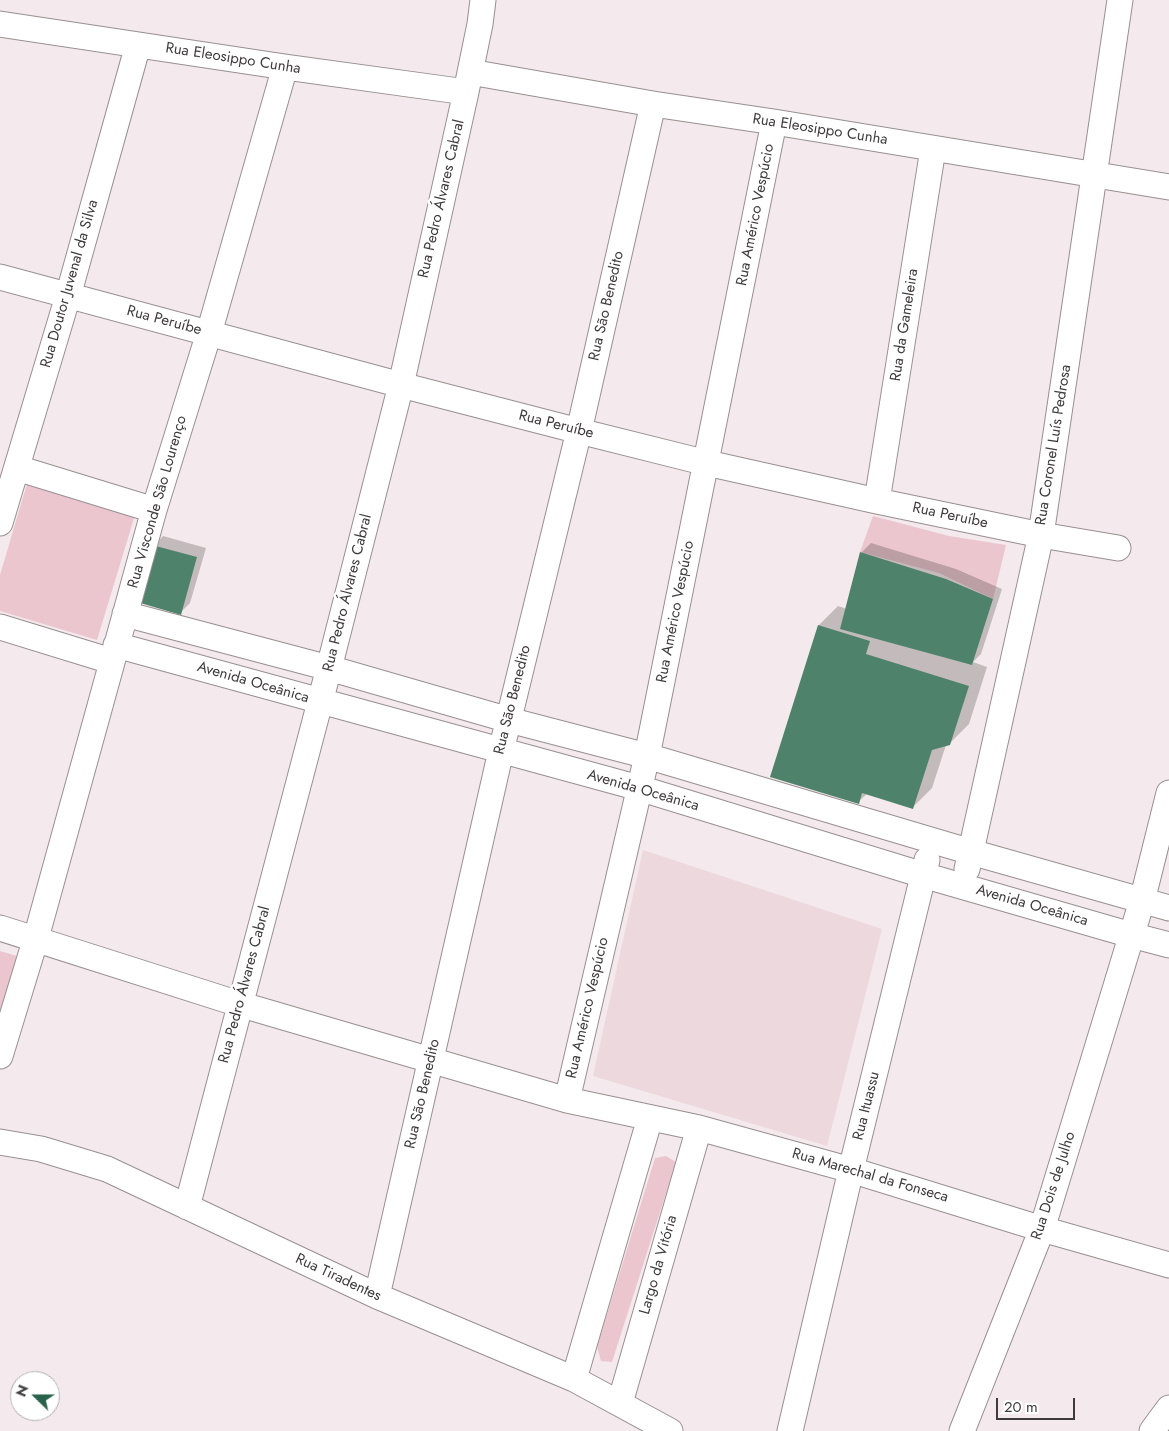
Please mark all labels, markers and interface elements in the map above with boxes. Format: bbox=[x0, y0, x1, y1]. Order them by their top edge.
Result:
street label: Rua Eleosippo Cunha bbox=[164, 39, 302, 79]
street label: Rua Eleosippo Cunha bbox=[751, 110, 889, 150]
street label: Rua Pedro Álvares Cabral bbox=[415, 118, 469, 280]
street label: Rua Américo Vespúcio bbox=[733, 142, 779, 288]
street label: Rua Doutor Juvenal da Silva bbox=[37, 198, 103, 370]
street label: Rua São Benedito bbox=[586, 249, 628, 363]
street label: Rua da Gameleira bbox=[887, 267, 923, 383]
street label: Rua Peruíbe bbox=[125, 302, 203, 340]
street label: Rua Coronel Luís Pedrosa bbox=[1032, 363, 1076, 527]
street label: Rua Peruíbe bbox=[517, 407, 595, 443]
street label: Rua Visconde São Lourenço bbox=[125, 414, 191, 590]
street label: Rua Peruíbe bbox=[911, 499, 989, 533]
street label: Rua Pedro Álvares Cabral bbox=[320, 512, 376, 674]
street label: Rua Américo Vespúcio bbox=[653, 539, 699, 685]
street label: Rua São Benedito bbox=[491, 643, 535, 757]
street label: Avenida Oceânica bbox=[195, 658, 311, 708]
street label: Avenida Oceânica bbox=[585, 766, 701, 816]
street label: Avenida Oceânica bbox=[974, 881, 1090, 931]
street label: Rua Pedro Álvares Cabral bbox=[215, 905, 275, 1065]
street label: Rua Américo Vespúcio bbox=[563, 936, 613, 1080]
street label: Rua São Benedito bbox=[402, 1037, 444, 1151]
street label: Rua Ituassu bbox=[850, 1070, 884, 1142]
street label: Rua Dois de Julho bbox=[1028, 1130, 1080, 1242]
street label: Rua Marechal da Fonseca bbox=[790, 1145, 950, 1207]
street label: Largo da Vitória bbox=[636, 1213, 682, 1317]
street label: Rua Tiradentes bbox=[292, 1250, 384, 1306]
north arrow bbox=[10, 1371, 60, 1421]
text: N bbox=[11, 1382, 33, 1400]
scale bar bbox=[999, 1388, 1078, 1420]
text: 20 m bbox=[1004, 1396, 1038, 1418]

